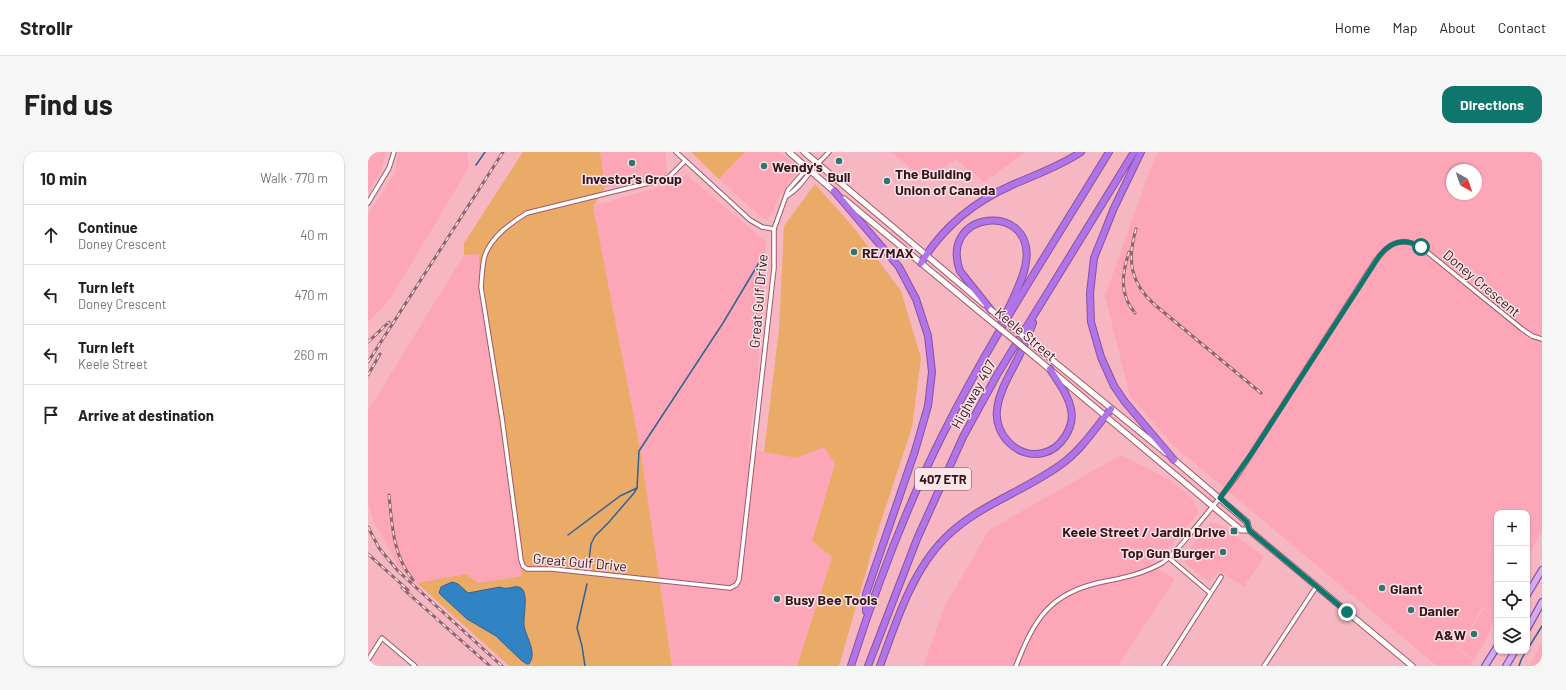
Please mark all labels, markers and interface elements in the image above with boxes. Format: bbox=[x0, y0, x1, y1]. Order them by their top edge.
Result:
text: Strollr bbox=[20, 16, 73, 39]
text: Home bbox=[1335, 19, 1371, 36]
text: Map bbox=[1393, 19, 1417, 36]
text: About bbox=[1439, 19, 1476, 36]
text: Contact bbox=[1498, 19, 1546, 36]
button: Directions bbox=[1442, 86, 1542, 123]
text: Find us bbox=[24, 87, 113, 121]
marker: Bull bbox=[834, 156, 844, 166]
marker: Investor's Group bbox=[627, 158, 637, 168]
place label: Wendy's bbox=[772, 158, 823, 175]
marker: Wendy's bbox=[759, 161, 769, 171]
north arrow bbox=[1446, 164, 1482, 200]
place label: The Building Union of Canada bbox=[895, 165, 995, 198]
text: 10 min bbox=[40, 168, 87, 188]
place label: Bull bbox=[827, 168, 851, 185]
text: Walk · 770 m bbox=[260, 170, 328, 186]
place label: Investor's Group bbox=[582, 170, 682, 187]
marker: The Building Union of Canada bbox=[882, 176, 892, 186]
text: Continue bbox=[78, 218, 138, 236]
icon: ahead bbox=[40, 224, 62, 246]
text: 40 m bbox=[300, 227, 328, 243]
text: Doney Crescent bbox=[78, 236, 166, 252]
route start bbox=[1412, 238, 1430, 256]
place label: RE/MAX bbox=[862, 244, 914, 261]
street label: Doney Crescent bbox=[1440, 246, 1524, 320]
marker: RE/MAX bbox=[849, 247, 859, 257]
street label: Great Gulf Drive bbox=[745, 253, 771, 349]
text: Turn left bbox=[78, 278, 134, 296]
icon: left bbox=[40, 284, 62, 306]
text: 470 m bbox=[294, 287, 328, 303]
text: Doney Crescent bbox=[78, 296, 166, 312]
street label: Keele Street bbox=[992, 303, 1060, 365]
text: Turn left bbox=[78, 338, 134, 356]
icon: left bbox=[40, 344, 62, 366]
text: 260 m bbox=[294, 347, 328, 363]
text: Keele Street bbox=[78, 356, 148, 372]
street label: Highway 407 bbox=[947, 356, 999, 431]
icon: arrive bbox=[40, 404, 62, 426]
text: Arrive at destination bbox=[78, 406, 214, 424]
road number: 407 ETR bbox=[915, 468, 971, 490]
map controls bbox=[1494, 510, 1530, 654]
button: + bbox=[1494, 510, 1530, 546]
place label: Keele Street / Jardin Drive bbox=[1062, 523, 1226, 540]
marker: Keele Street / Jardin Drive bbox=[1229, 526, 1239, 536]
place label: Top Gun Burger bbox=[1121, 544, 1216, 561]
button: − bbox=[1494, 546, 1530, 582]
marker: Top Gun Burger bbox=[1218, 547, 1228, 557]
street label: Great Gulf Drive bbox=[532, 549, 628, 575]
place label: Giant bbox=[1390, 580, 1423, 597]
button: locate bbox=[1494, 582, 1530, 618]
marker: Giant bbox=[1377, 583, 1387, 593]
place label: Busy Bee Tools bbox=[785, 591, 877, 608]
marker: Busy Bee Tools bbox=[772, 594, 782, 604]
place label: Danier bbox=[1419, 602, 1460, 619]
route end bbox=[1338, 603, 1356, 621]
marker: Danier bbox=[1406, 605, 1416, 615]
button: layers bbox=[1494, 618, 1530, 654]
place label: A&W bbox=[1434, 626, 1466, 643]
marker: A&W bbox=[1469, 629, 1479, 639]

